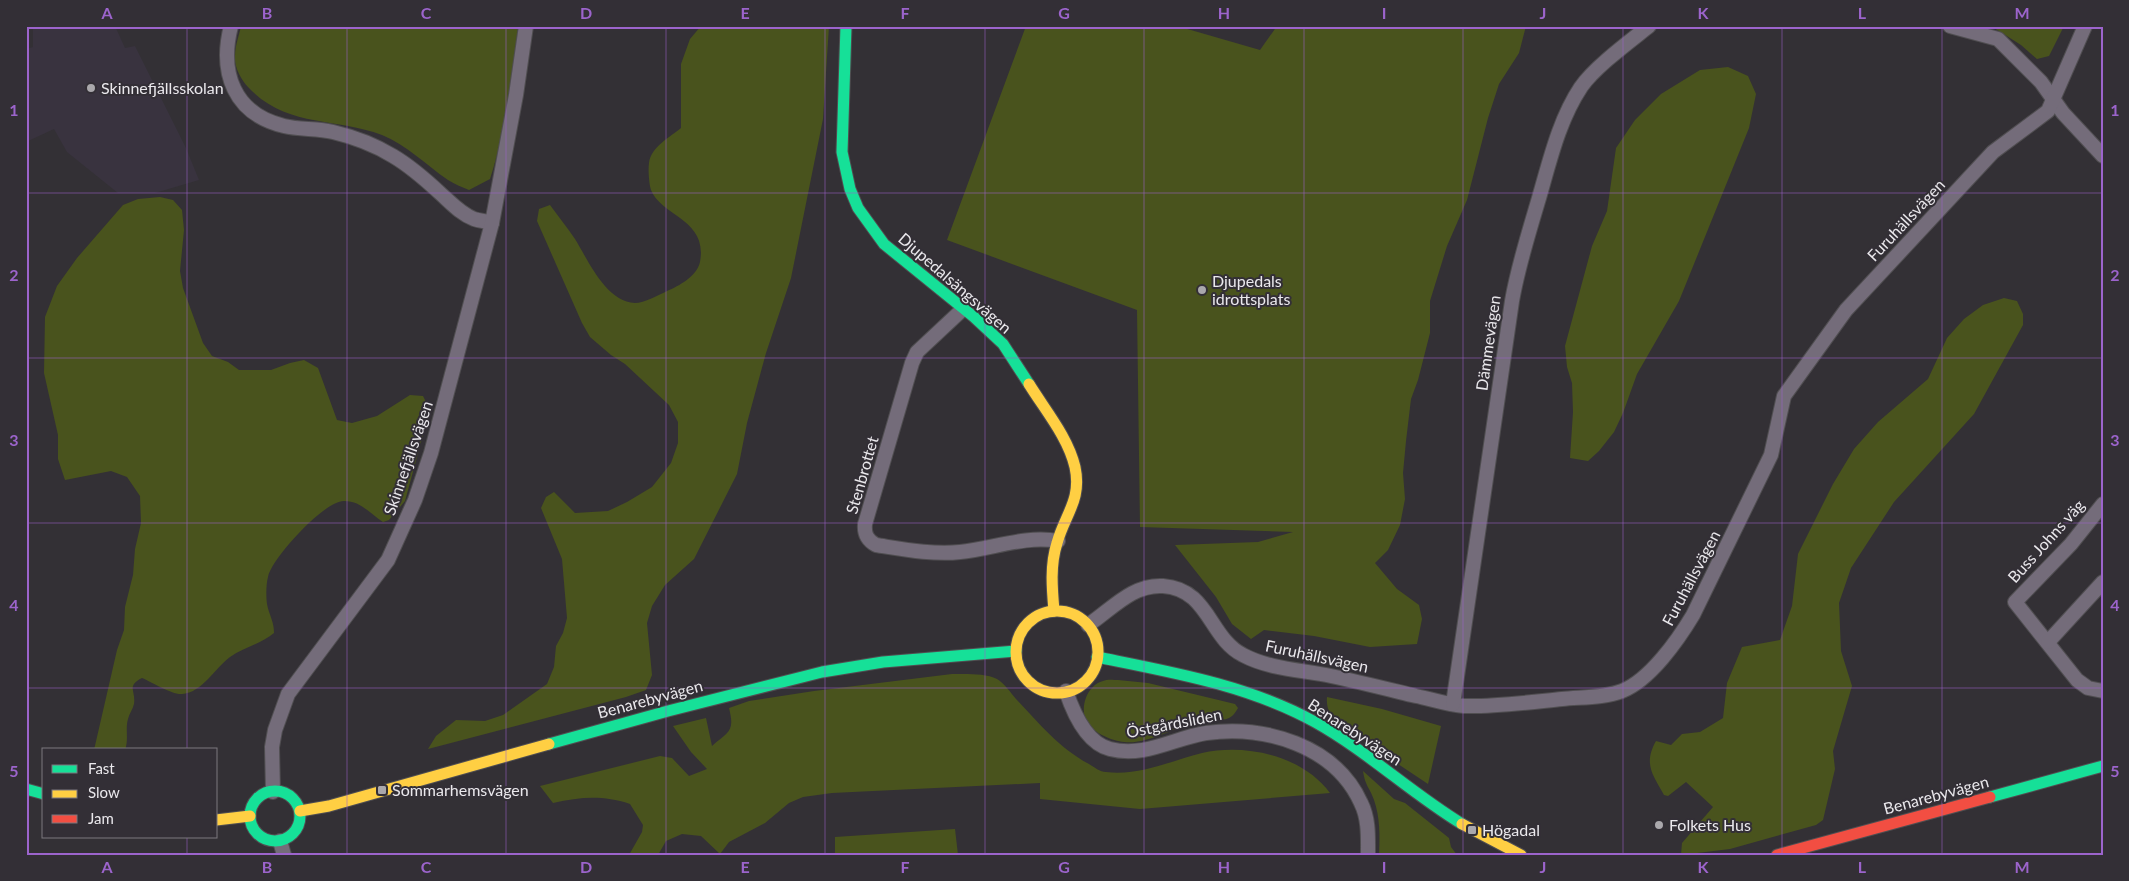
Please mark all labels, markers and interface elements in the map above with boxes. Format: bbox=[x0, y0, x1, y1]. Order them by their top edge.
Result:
text: A bbox=[100, 3, 113, 22]
text: B bbox=[262, 3, 272, 22]
text: C bbox=[421, 3, 432, 22]
text: D bbox=[580, 3, 592, 22]
text: E bbox=[740, 3, 750, 22]
text: F bbox=[900, 3, 910, 22]
text: G bbox=[1058, 3, 1070, 22]
text: H bbox=[1218, 3, 1230, 22]
text: I bbox=[1382, 3, 1386, 22]
text: J bbox=[1540, 3, 1546, 22]
text: K bbox=[1698, 3, 1710, 22]
text: L bbox=[1858, 3, 1867, 22]
text: M bbox=[2014, 3, 2030, 22]
place label: Skinnefjällsskolan bbox=[101, 78, 224, 97]
marker: Skinnefjällsskolan bbox=[85, 82, 97, 94]
text: 1 bbox=[9, 100, 19, 119]
text: 1 bbox=[2110, 100, 2120, 119]
street label: Furuhällsvägen bbox=[1863, 175, 1948, 265]
street label: Djupedalsängsvägen bbox=[895, 228, 1016, 337]
text: 2 bbox=[9, 265, 19, 284]
text: 2 bbox=[2110, 265, 2120, 284]
place label: Djupedals idrottsplats bbox=[1212, 271, 1290, 308]
marker: Djupedals idrottsplats bbox=[1196, 284, 1208, 296]
street label: Dämmevägen bbox=[1471, 294, 1504, 392]
street label: Skinnefjällsvägen bbox=[379, 398, 436, 518]
text: 3 bbox=[9, 430, 19, 449]
text: 3 bbox=[2110, 430, 2120, 449]
street label: Stenbrottet bbox=[841, 434, 882, 516]
street label: Buss Johns väg bbox=[2003, 495, 2088, 586]
street label: Furuhällsvägen bbox=[1658, 527, 1724, 629]
text: 4 bbox=[9, 595, 19, 614]
text: 4 bbox=[2110, 595, 2120, 614]
street label: Furuhällsvägen bbox=[1264, 635, 1370, 676]
street label: Benarebyvägen bbox=[595, 675, 705, 722]
street label: Benarebyvägen bbox=[1305, 694, 1406, 769]
street label: Östgårdsliden bbox=[1124, 704, 1223, 741]
legend bbox=[42, 748, 218, 838]
text: Fast bbox=[88, 759, 115, 777]
text: 5 bbox=[9, 761, 19, 780]
text: 5 bbox=[2110, 761, 2120, 780]
street label: Benarebyvägen bbox=[1881, 771, 1991, 818]
place label: Sommarhemsvägen bbox=[392, 780, 529, 799]
text: Slow bbox=[88, 783, 120, 801]
marker: Sommarhemsvägen bbox=[376, 784, 388, 796]
text: Jam bbox=[88, 809, 114, 827]
place label: Folkets Hus bbox=[1669, 815, 1751, 834]
marker: Folkets Hus bbox=[1653, 819, 1665, 831]
place label: Högadal bbox=[1482, 820, 1540, 839]
marker: Högadal bbox=[1466, 824, 1478, 836]
text: A bbox=[100, 857, 113, 876]
text: B bbox=[262, 857, 272, 876]
text: C bbox=[421, 857, 432, 876]
text: D bbox=[580, 857, 592, 876]
text: E bbox=[740, 857, 750, 876]
text: F bbox=[900, 857, 910, 876]
text: G bbox=[1058, 857, 1070, 876]
text: H bbox=[1218, 857, 1230, 876]
text: I bbox=[1382, 857, 1386, 876]
text: J bbox=[1540, 857, 1546, 876]
text: K bbox=[1698, 857, 1710, 876]
text: L bbox=[1858, 857, 1867, 876]
text: M bbox=[2014, 857, 2030, 876]

